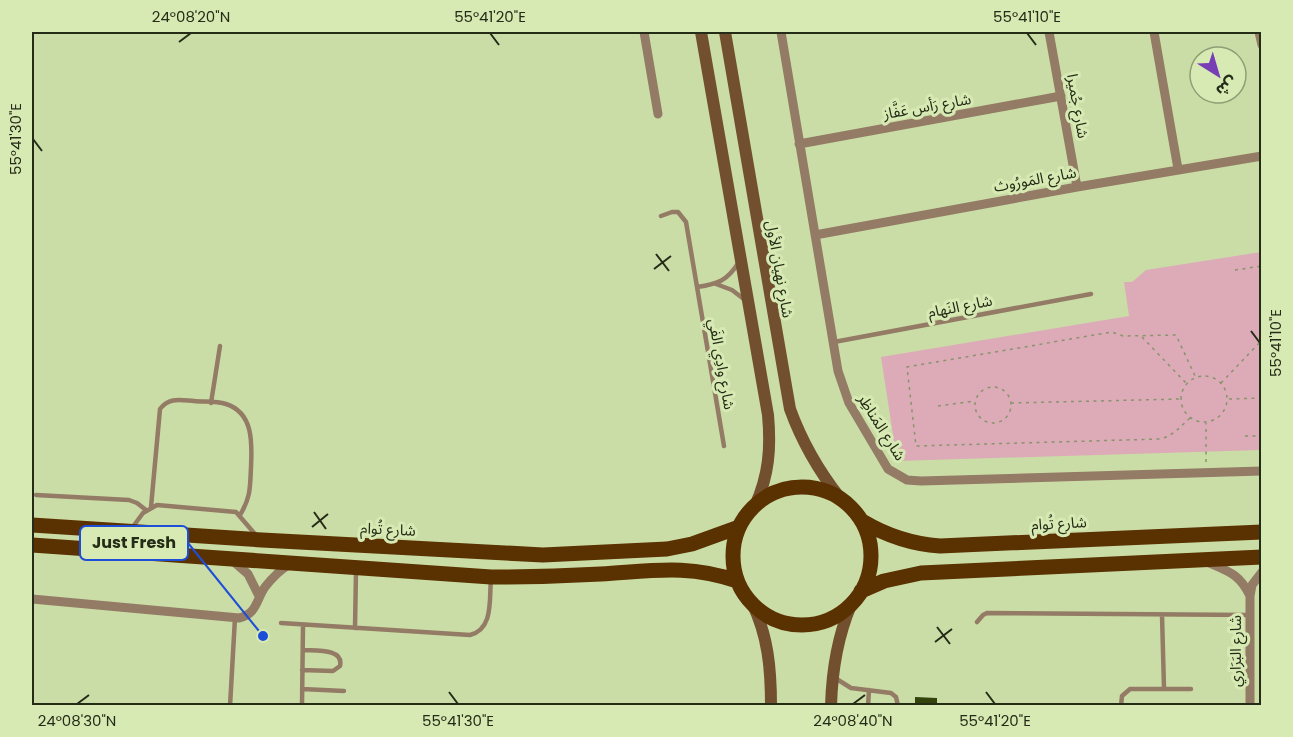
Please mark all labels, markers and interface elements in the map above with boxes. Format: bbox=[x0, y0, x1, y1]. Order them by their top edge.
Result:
text: 24°08'20"N bbox=[152, 6, 230, 27]
text: 55°41'20"E bbox=[454, 6, 526, 27]
text: 55°41'10"E bbox=[993, 6, 1061, 27]
north arrow bbox=[1188, 45, 1248, 105]
text: ش bbox=[1211, 71, 1242, 102]
street label: شارع جُميرا bbox=[1060, 72, 1094, 141]
street label: شارع رَأس عَفَّاز bbox=[880, 88, 973, 126]
text: 55°41'30"E bbox=[5, 103, 26, 175]
street label: شارع المَورُوث bbox=[992, 161, 1079, 199]
street label: شارع نهيان الأول bbox=[759, 219, 799, 320]
street label: شارع النَهام bbox=[926, 289, 995, 324]
text: 55°41'10"E bbox=[1265, 309, 1286, 377]
street label: شارع وادِي الفَي bbox=[702, 317, 740, 412]
street label: شارع المَناظِر bbox=[851, 389, 911, 466]
street label: شارع تُوام bbox=[1031, 511, 1088, 537]
street label: شارع تُوام bbox=[360, 517, 417, 543]
callout: Just Fresh bbox=[80, 526, 188, 560]
text: Just Fresh bbox=[92, 531, 176, 554]
street label: شارع البَرَاري bbox=[1225, 615, 1248, 687]
text: 24°08'30"N bbox=[38, 710, 116, 731]
text: 55°41'30"E bbox=[422, 710, 494, 731]
text: 24°08'40"N bbox=[813, 710, 893, 731]
text: 55°41'20"E bbox=[959, 710, 1031, 731]

